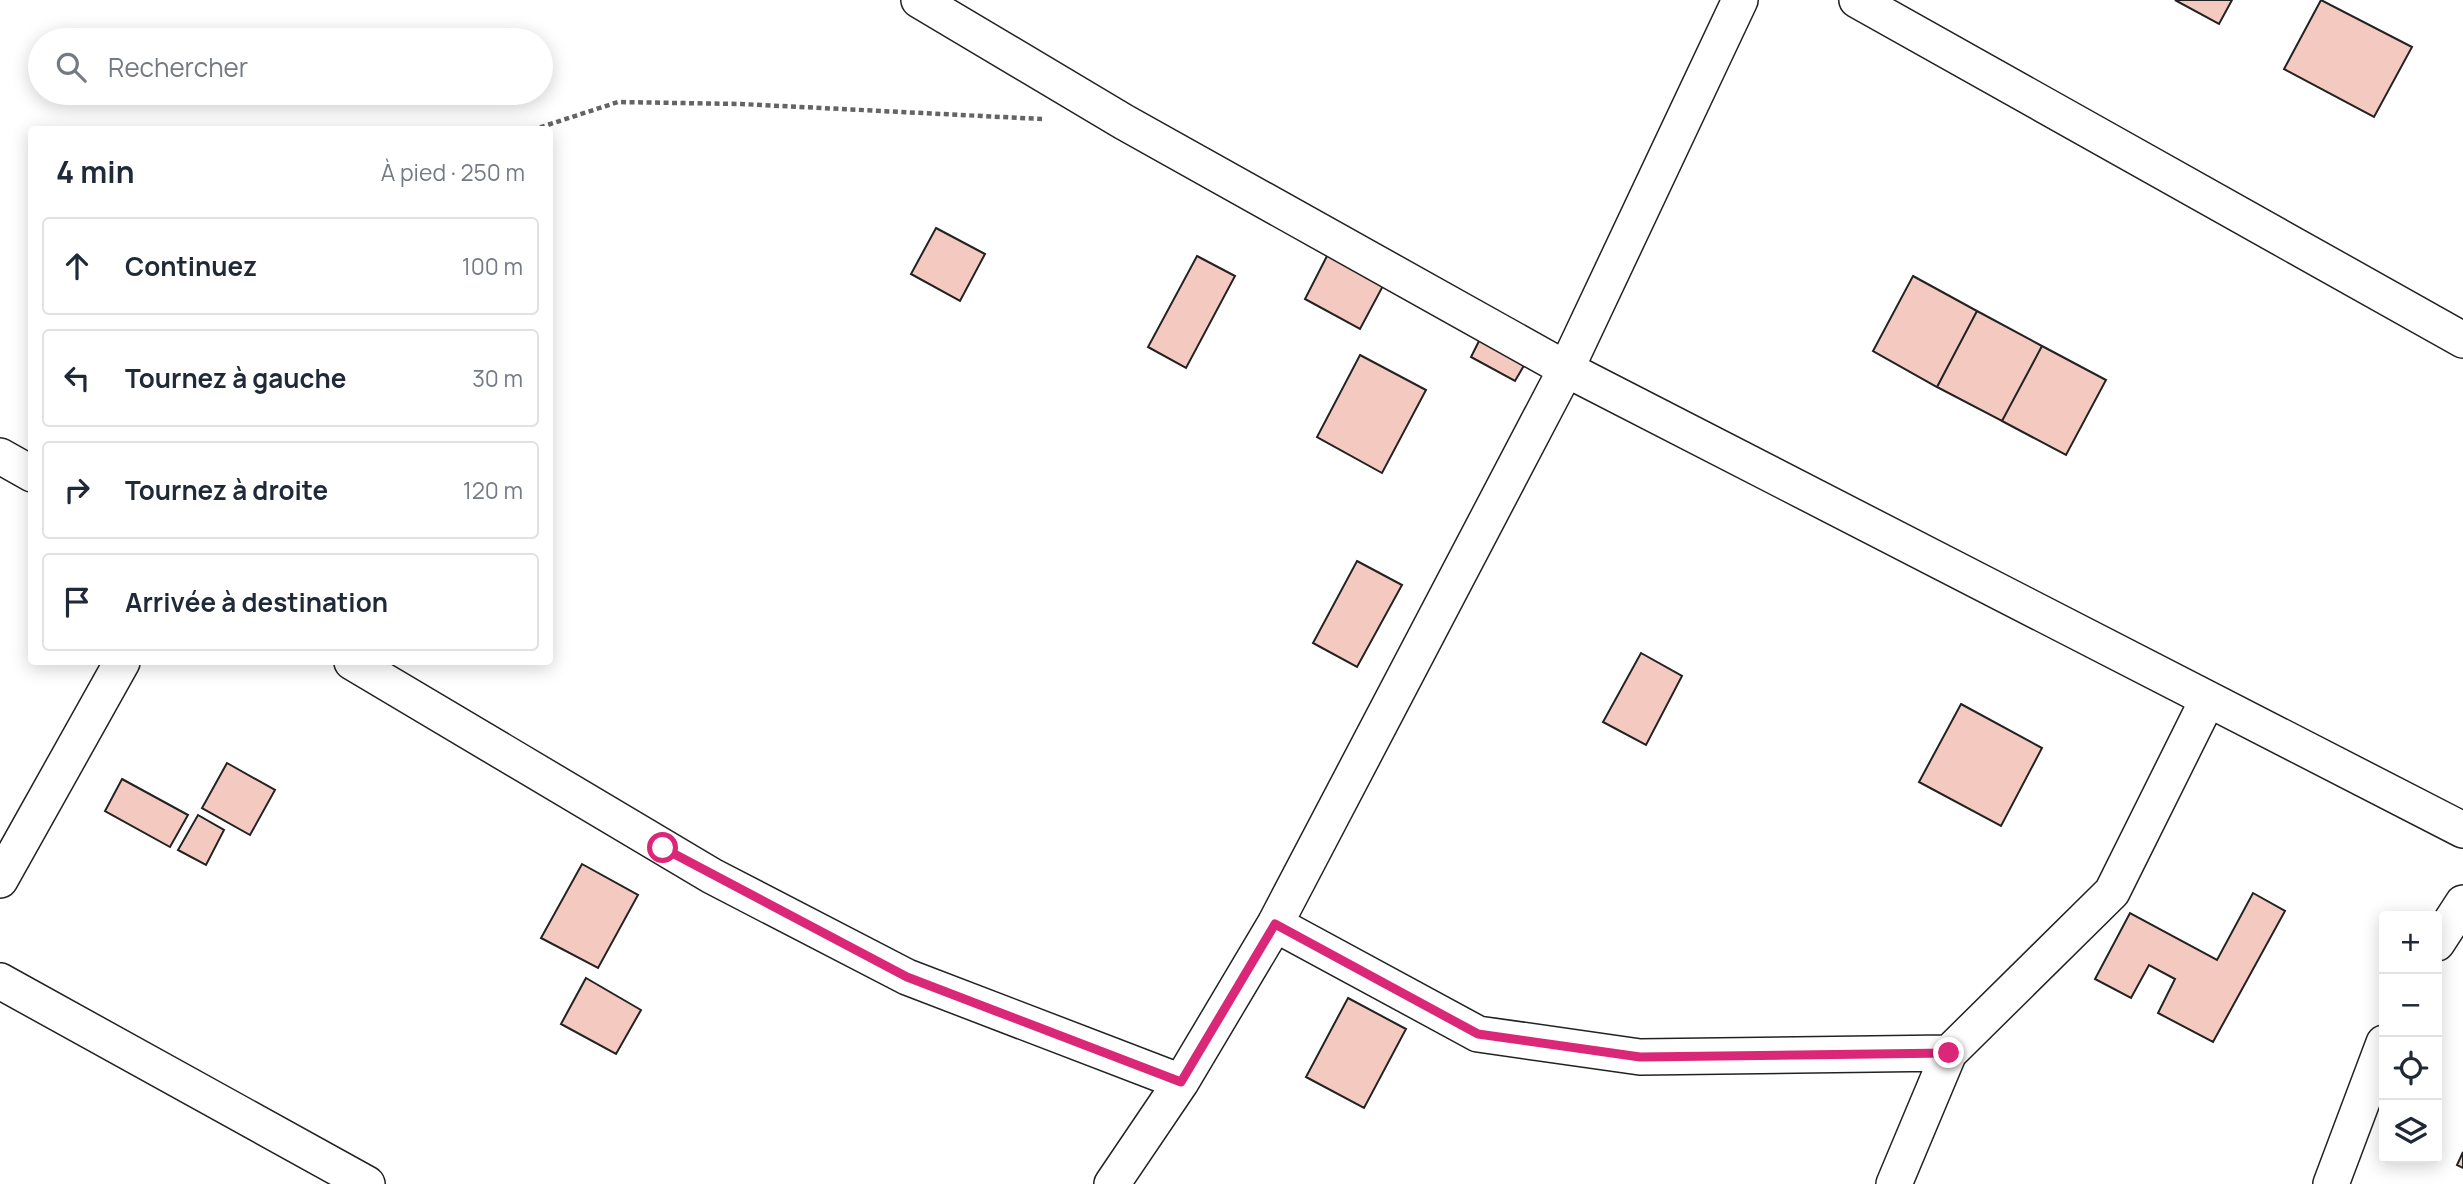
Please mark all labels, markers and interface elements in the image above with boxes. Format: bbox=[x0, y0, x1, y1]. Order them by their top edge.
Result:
search box bbox=[28, 28, 553, 105]
icon: search bbox=[52, 48, 90, 86]
text: Rechercher bbox=[108, 49, 248, 85]
text: 4 min bbox=[56, 151, 134, 192]
text: À pied · 250 m bbox=[381, 156, 525, 188]
icon: ahead bbox=[58, 247, 96, 285]
text: Continuez bbox=[125, 248, 257, 284]
text: 100 m bbox=[462, 250, 523, 282]
icon: left bbox=[58, 359, 96, 397]
text: Tournez à gauche bbox=[125, 360, 346, 396]
text: 30 m bbox=[472, 362, 523, 394]
icon: right bbox=[58, 471, 96, 509]
text: Tournez à droite bbox=[125, 472, 328, 508]
text: 120 m bbox=[463, 474, 523, 506]
icon: arrive bbox=[58, 583, 96, 621]
text: Arrivée à destination bbox=[125, 584, 388, 620]
route start bbox=[647, 832, 678, 863]
map controls bbox=[2379, 911, 2442, 1163]
button: + bbox=[2379, 911, 2442, 974]
button: − bbox=[2379, 974, 2442, 1037]
route end bbox=[1933, 1037, 1964, 1068]
button: locate bbox=[2379, 1037, 2442, 1100]
button: layers bbox=[2379, 1100, 2442, 1163]

